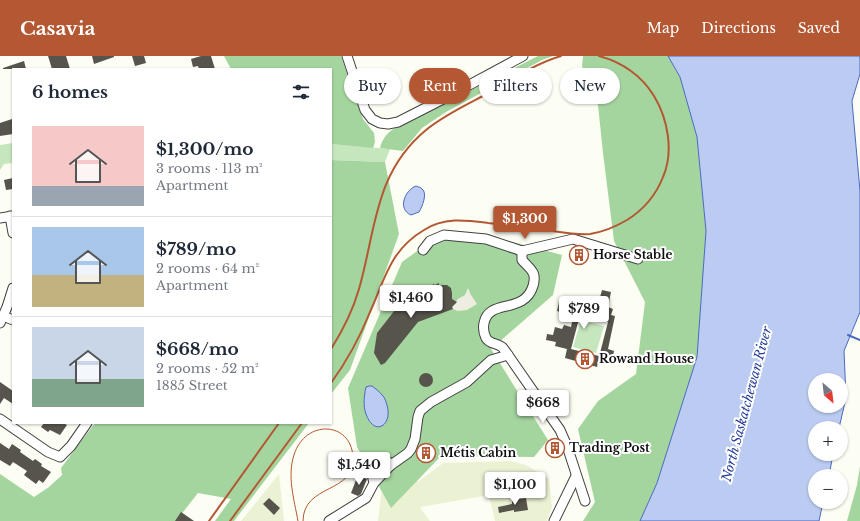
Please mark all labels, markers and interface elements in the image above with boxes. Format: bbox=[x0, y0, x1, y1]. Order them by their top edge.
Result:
text: Casavia bbox=[20, 17, 95, 40]
text: Map bbox=[647, 19, 679, 37]
text: Directions bbox=[701, 19, 776, 37]
text: Saved bbox=[798, 19, 840, 37]
chip: Buy bbox=[344, 68, 401, 104]
chip: Rent bbox=[409, 68, 471, 104]
chip: Filters bbox=[479, 68, 552, 104]
chip: New bbox=[560, 68, 620, 104]
icon: filters bbox=[290, 81, 312, 103]
text: 6 homes bbox=[32, 82, 108, 103]
text: $1,300/mo bbox=[156, 139, 253, 160]
icon: home bbox=[64, 142, 112, 190]
text: 3 rooms · 113 m² bbox=[156, 160, 263, 177]
text: Apartment bbox=[156, 177, 228, 194]
pin: $1,300 bbox=[492, 206, 558, 240]
text: $1,300 bbox=[502, 210, 548, 227]
text: $789/mo bbox=[156, 239, 236, 260]
icon: home bbox=[64, 243, 112, 291]
building icon: Horse Stable bbox=[568, 244, 590, 266]
place label: Horse Stable bbox=[593, 247, 673, 262]
text: 2 rooms · 64 m² bbox=[156, 260, 259, 277]
text: Apartment bbox=[156, 277, 228, 294]
pin: $1,460 bbox=[378, 285, 444, 319]
text: $1,460 bbox=[389, 289, 433, 306]
pin: $789 bbox=[560, 296, 608, 330]
text: $789 bbox=[568, 300, 600, 317]
water label: North Saskatchewan River bbox=[717, 324, 776, 485]
text: $668/mo bbox=[156, 339, 239, 360]
icon: home bbox=[64, 343, 112, 391]
building icon: Rowand House bbox=[574, 348, 596, 370]
place label: Rowand House bbox=[599, 351, 694, 366]
text: 2 rooms · 52 m² bbox=[156, 360, 259, 377]
north arrow bbox=[808, 373, 848, 413]
map controls bbox=[808, 373, 848, 509]
text: 1885 Street bbox=[156, 377, 228, 394]
pin: $668 bbox=[519, 390, 567, 424]
text: $668 bbox=[526, 394, 560, 411]
button: + bbox=[808, 421, 848, 461]
building icon: Trading Post bbox=[544, 437, 566, 459]
place label: Trading Post bbox=[569, 440, 650, 455]
building icon: Métis Cabin bbox=[415, 442, 437, 464]
place label: Métis Cabin bbox=[440, 445, 516, 460]
pin: $1,540 bbox=[326, 452, 392, 486]
text: $1,540 bbox=[337, 456, 381, 473]
button: − bbox=[808, 469, 848, 509]
pin: $1,100 bbox=[482, 472, 548, 506]
text: $1,100 bbox=[494, 476, 536, 493]

